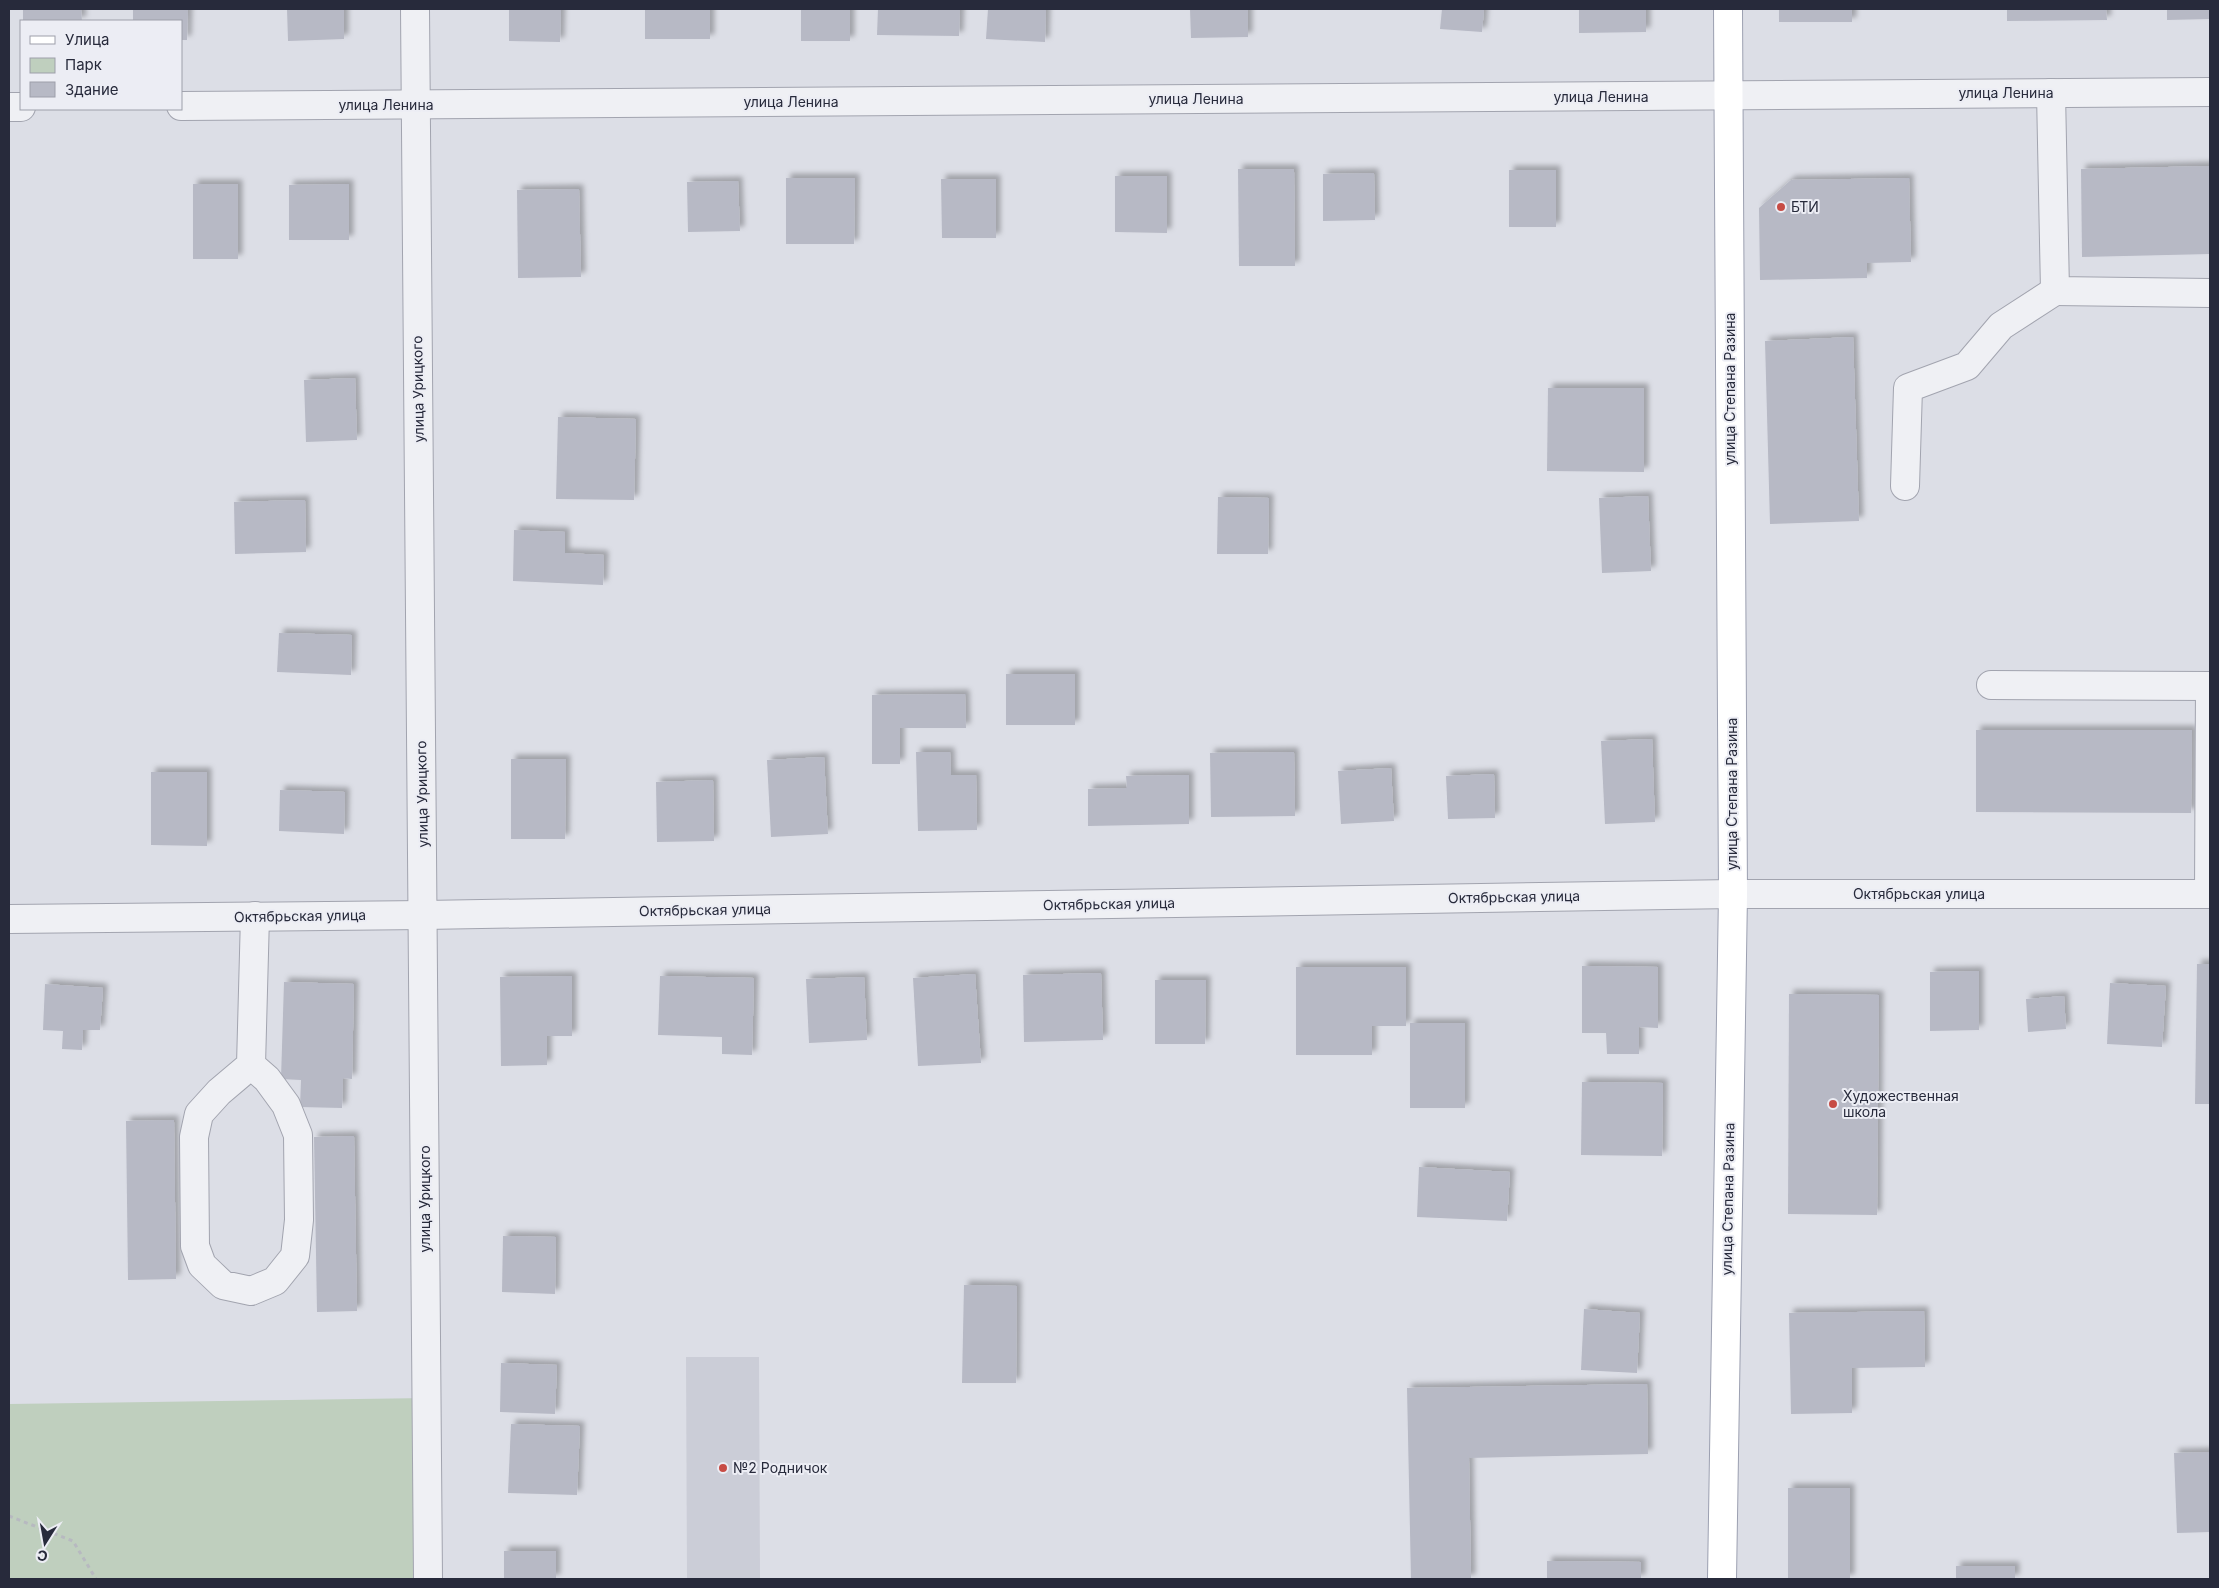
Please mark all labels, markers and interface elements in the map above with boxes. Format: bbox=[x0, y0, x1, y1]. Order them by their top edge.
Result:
legend bbox=[20, 20, 182, 110]
text: Улица bbox=[65, 30, 109, 49]
text: Парк bbox=[65, 55, 102, 74]
text: Здание bbox=[65, 80, 119, 99]
street label: улица Ленина bbox=[1958, 84, 2054, 101]
street label: улица Ленина bbox=[1553, 88, 1649, 105]
street label: улица Ленина bbox=[1148, 90, 1244, 107]
street label: улица Ленина bbox=[743, 93, 839, 110]
street label: улица Ленина bbox=[338, 96, 434, 113]
place label: БТИ bbox=[1791, 198, 1819, 215]
marker: БТИ bbox=[1775, 201, 1787, 213]
street label: улица Степана Разина bbox=[1721, 313, 1738, 465]
street label: улица Урицкого bbox=[408, 335, 427, 443]
street label: улица Степана Разина bbox=[1723, 718, 1740, 870]
street label: улица Урицкого bbox=[412, 740, 431, 848]
street label: Октябрьская улица bbox=[1853, 885, 1985, 902]
street label: Октябрьская улица bbox=[1448, 887, 1580, 906]
street label: Октябрьская улица bbox=[1043, 894, 1175, 913]
street label: Октябрьская улица bbox=[639, 900, 771, 919]
street label: Октябрьская улица bbox=[234, 906, 366, 925]
place label: Художественная школа bbox=[1843, 1087, 1959, 1120]
marker: Художественная школа bbox=[1827, 1098, 1839, 1110]
street label: улица Степана Разина bbox=[1718, 1122, 1737, 1275]
street label: улица Урицкого bbox=[416, 1145, 433, 1253]
place label: №2 Родничок bbox=[733, 1459, 828, 1476]
marker: №2 Родничок bbox=[717, 1462, 729, 1474]
north arrow bbox=[20, 1518, 70, 1568]
text: С bbox=[36, 1547, 49, 1566]

